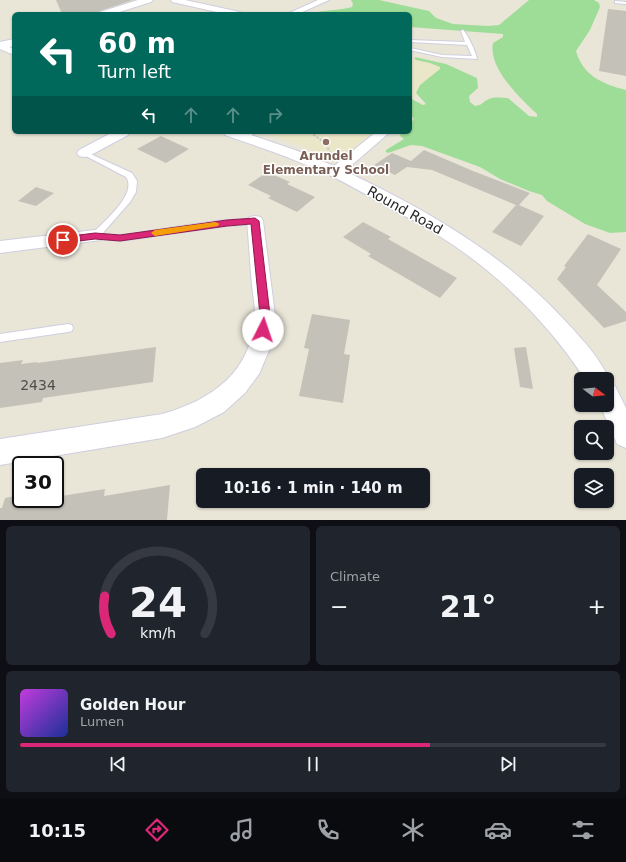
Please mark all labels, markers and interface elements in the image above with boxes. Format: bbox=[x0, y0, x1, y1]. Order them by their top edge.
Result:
text: 60 m bbox=[98, 27, 176, 60]
icon: left bbox=[32, 28, 84, 80]
text: Turn left bbox=[98, 61, 171, 82]
icon: left bbox=[138, 104, 160, 126]
icon: ahead bbox=[180, 104, 202, 126]
icon: ahead bbox=[222, 104, 244, 126]
icon: right bbox=[264, 104, 286, 126]
marker: Arundel Elementary School bbox=[321, 137, 331, 147]
place label: Arundel Elementary School bbox=[263, 149, 389, 177]
street label: Round Road bbox=[364, 183, 446, 237]
pin bbox=[46, 223, 80, 257]
icon: arrive bbox=[52, 229, 74, 251]
position arrow bbox=[242, 309, 284, 351]
north arrow bbox=[574, 372, 614, 412]
map controls bbox=[574, 372, 614, 508]
house number: 2434 bbox=[20, 377, 56, 393]
button: search bbox=[574, 420, 614, 460]
speed limit sign: 30 bbox=[12, 456, 64, 508]
button: layers bbox=[574, 468, 614, 508]
text: 10:16 · 1 min · 140 m bbox=[223, 479, 403, 497]
text: Climate bbox=[330, 569, 380, 584]
text: 24 bbox=[129, 577, 187, 626]
text: 21° bbox=[440, 589, 496, 624]
text: − bbox=[330, 594, 348, 619]
text: + bbox=[588, 594, 606, 619]
text: km/h bbox=[140, 624, 176, 640]
text: Golden Hour bbox=[80, 696, 186, 714]
text: Lumen bbox=[80, 714, 124, 729]
icon: previous bbox=[107, 753, 129, 775]
icon: pause bbox=[302, 753, 324, 775]
icon: next bbox=[497, 753, 519, 775]
icon: directions bbox=[143, 816, 171, 844]
icon: music bbox=[228, 816, 256, 844]
icon: phone bbox=[314, 816, 342, 844]
icon: climate bbox=[399, 816, 427, 844]
icon: car bbox=[484, 816, 512, 844]
icon: filters bbox=[569, 816, 597, 844]
text: 10:15 bbox=[29, 820, 86, 841]

